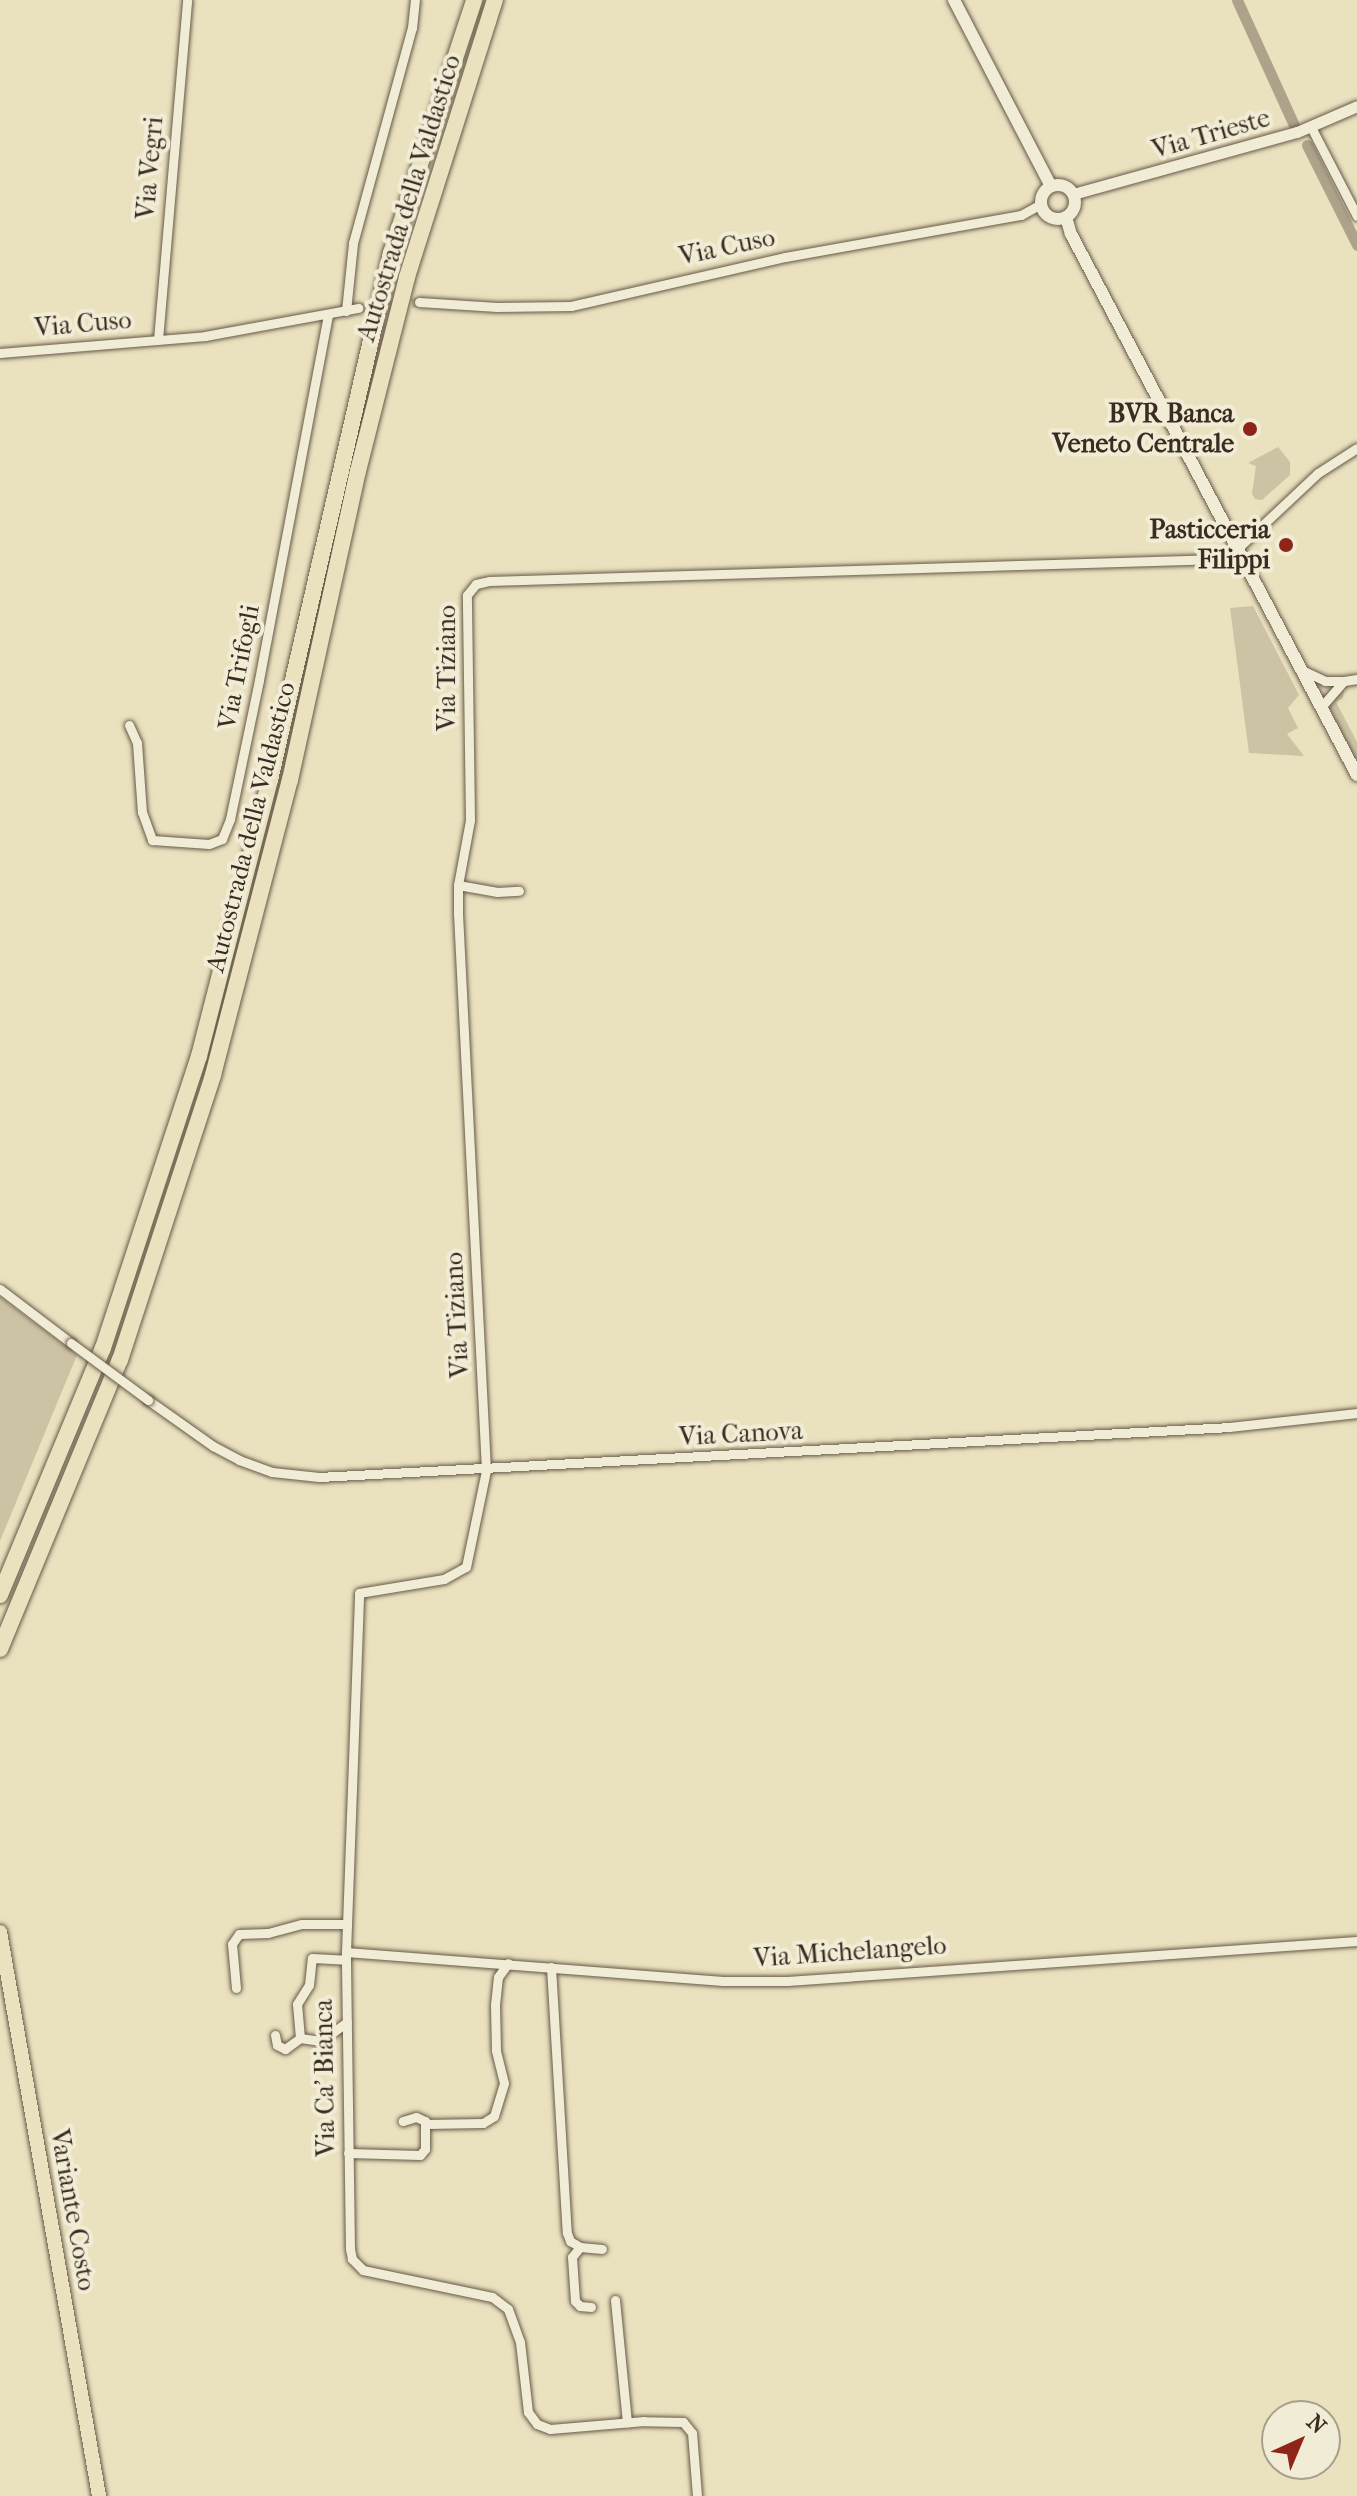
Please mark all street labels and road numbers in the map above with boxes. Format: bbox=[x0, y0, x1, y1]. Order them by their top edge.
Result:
street label: Autostrada della Valdastico bbox=[351, 51, 467, 345]
street label: Via Trieste bbox=[1149, 102, 1273, 166]
street label: Via Vegri bbox=[130, 115, 170, 221]
street label: Via Cuso bbox=[676, 222, 778, 272]
street label: Via Cuso bbox=[33, 304, 133, 344]
street label: Via Trifogli bbox=[212, 602, 266, 732]
street label: Via Tiziano bbox=[431, 605, 463, 731]
street label: Autostrada della Valdastico bbox=[200, 679, 302, 975]
street label: Via Tiziano bbox=[438, 1251, 476, 1379]
street label: Via Canova bbox=[678, 1415, 804, 1453]
street label: Via Michelangelo bbox=[753, 1930, 947, 1974]
street label: Via Ca' Bianca bbox=[308, 1999, 342, 2157]
street label: Variante Costo bbox=[43, 2127, 103, 2293]

